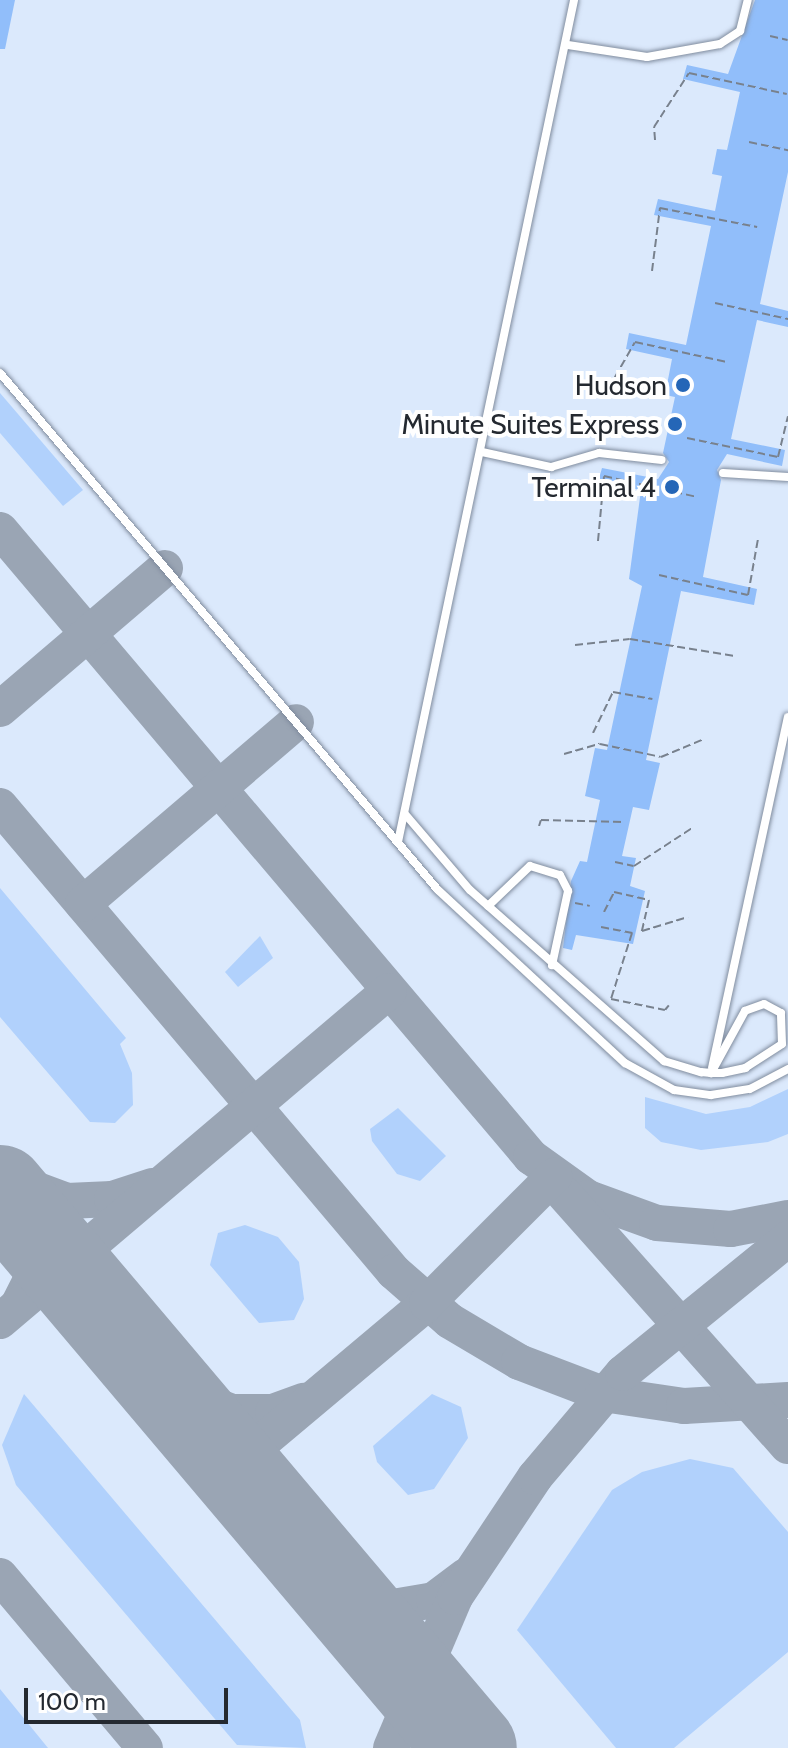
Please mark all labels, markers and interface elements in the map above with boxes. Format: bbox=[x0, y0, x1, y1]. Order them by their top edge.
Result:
place label: Hudson bbox=[575, 368, 667, 402]
marker: Hudson bbox=[674, 376, 692, 394]
place label: Minute Suites Express bbox=[402, 407, 659, 441]
marker: Minute Suites Express bbox=[666, 415, 684, 433]
place label: Terminal 4 bbox=[531, 470, 656, 504]
marker: Terminal 4 bbox=[663, 478, 681, 496]
scale bar bbox=[28, 1672, 232, 1722]
text: 100 m bbox=[38, 1687, 106, 1716]

